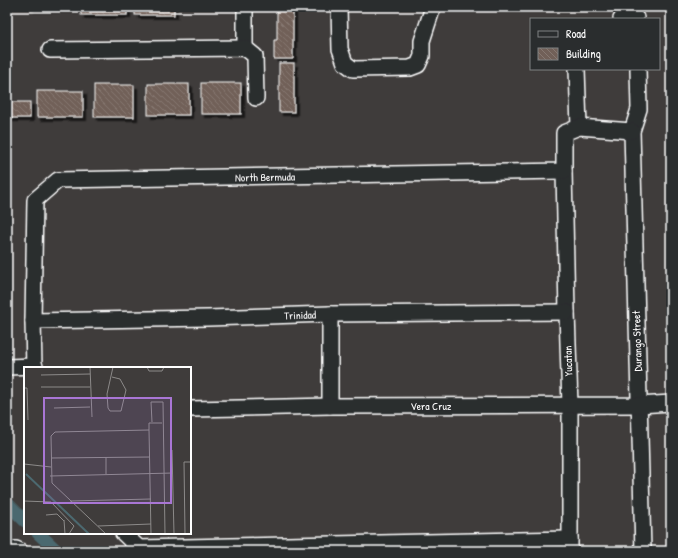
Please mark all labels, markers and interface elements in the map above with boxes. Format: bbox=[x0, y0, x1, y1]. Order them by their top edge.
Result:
legend bbox=[530, 18, 660, 70]
text: Road bbox=[566, 25, 586, 42]
text: Building bbox=[566, 45, 601, 62]
street label: North Bermuda bbox=[235, 169, 296, 185]
street label: Trinidad bbox=[284, 307, 317, 323]
street label: Durango Street bbox=[629, 310, 645, 372]
street label: Yucatan bbox=[560, 345, 576, 377]
inset map bbox=[24, 367, 191, 534]
street label: Vera Cruz bbox=[410, 399, 452, 413]

